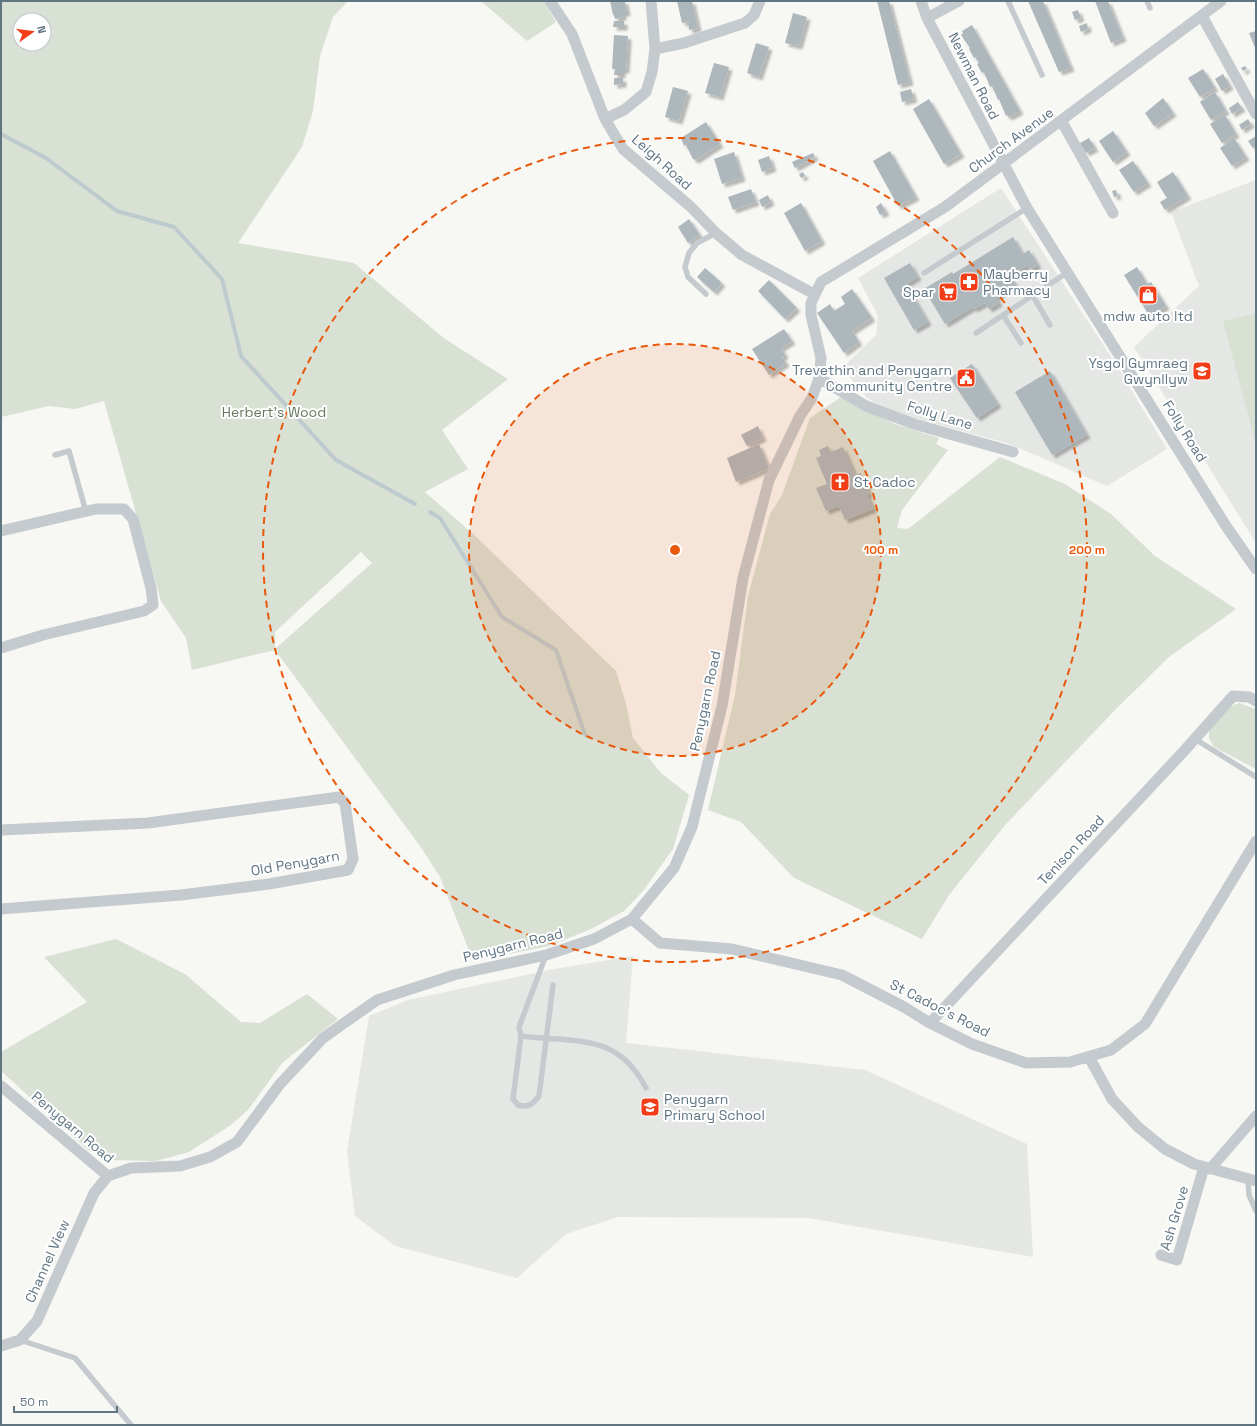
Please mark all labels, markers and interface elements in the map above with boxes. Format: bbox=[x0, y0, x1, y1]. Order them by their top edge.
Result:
north arrow bbox=[12, 12, 52, 52]
text: N bbox=[34, 24, 49, 35]
street label: Newman Road bbox=[944, 29, 1004, 123]
street label: Church Avenue bbox=[965, 103, 1057, 177]
street label: Leigh Road bbox=[628, 130, 696, 194]
place label: Mayberry Pharmacy bbox=[983, 265, 1050, 299]
pharmacy icon: Mayberry Pharmacy bbox=[958, 271, 980, 293]
supermarket icon: Spar bbox=[937, 281, 959, 303]
place label: Spar bbox=[903, 283, 934, 301]
shop icon: mdw auto ltd bbox=[1137, 284, 1159, 306]
place label: mdw auto ltd bbox=[1103, 307, 1193, 325]
place label: Ysgol Gymraeg Gwynllyw bbox=[1089, 354, 1188, 388]
school or university icon: Ysgol Gymraeg Gwynllyw bbox=[1191, 360, 1213, 382]
place label: Trevethin and Penygarn Community Centre bbox=[792, 361, 952, 395]
public building icon: Trevethin and Penygarn Community Centre bbox=[955, 367, 977, 389]
street label: Folly Lane bbox=[905, 396, 975, 434]
street label: Folly Road bbox=[1159, 397, 1211, 465]
park label: Herbert's Wood bbox=[222, 403, 326, 421]
church icon: St Cadoc bbox=[829, 471, 851, 493]
place label: St Cadoc bbox=[854, 473, 916, 491]
text: 100 m bbox=[864, 542, 898, 558]
text: 200 m bbox=[1069, 542, 1105, 558]
centre of rings bbox=[668, 543, 682, 557]
street label: Penygarn Road bbox=[686, 649, 724, 753]
street label: Tenison Road bbox=[1034, 811, 1108, 889]
street label: Old Penygarn bbox=[249, 846, 341, 880]
street label: Penygarn Road bbox=[461, 924, 565, 966]
street label: St Cadoc's Road bbox=[887, 975, 993, 1041]
street label: Penygarn Road bbox=[28, 1087, 118, 1167]
place label: Penygarn Primary School bbox=[664, 1090, 765, 1124]
school or university icon: Penygarn Primary School bbox=[639, 1096, 661, 1118]
street label: Ash Grove bbox=[1156, 1184, 1192, 1252]
street label: Channel View bbox=[21, 1217, 73, 1305]
scale bar bbox=[14, 1388, 117, 1414]
text: 50 m bbox=[20, 1394, 48, 1410]

